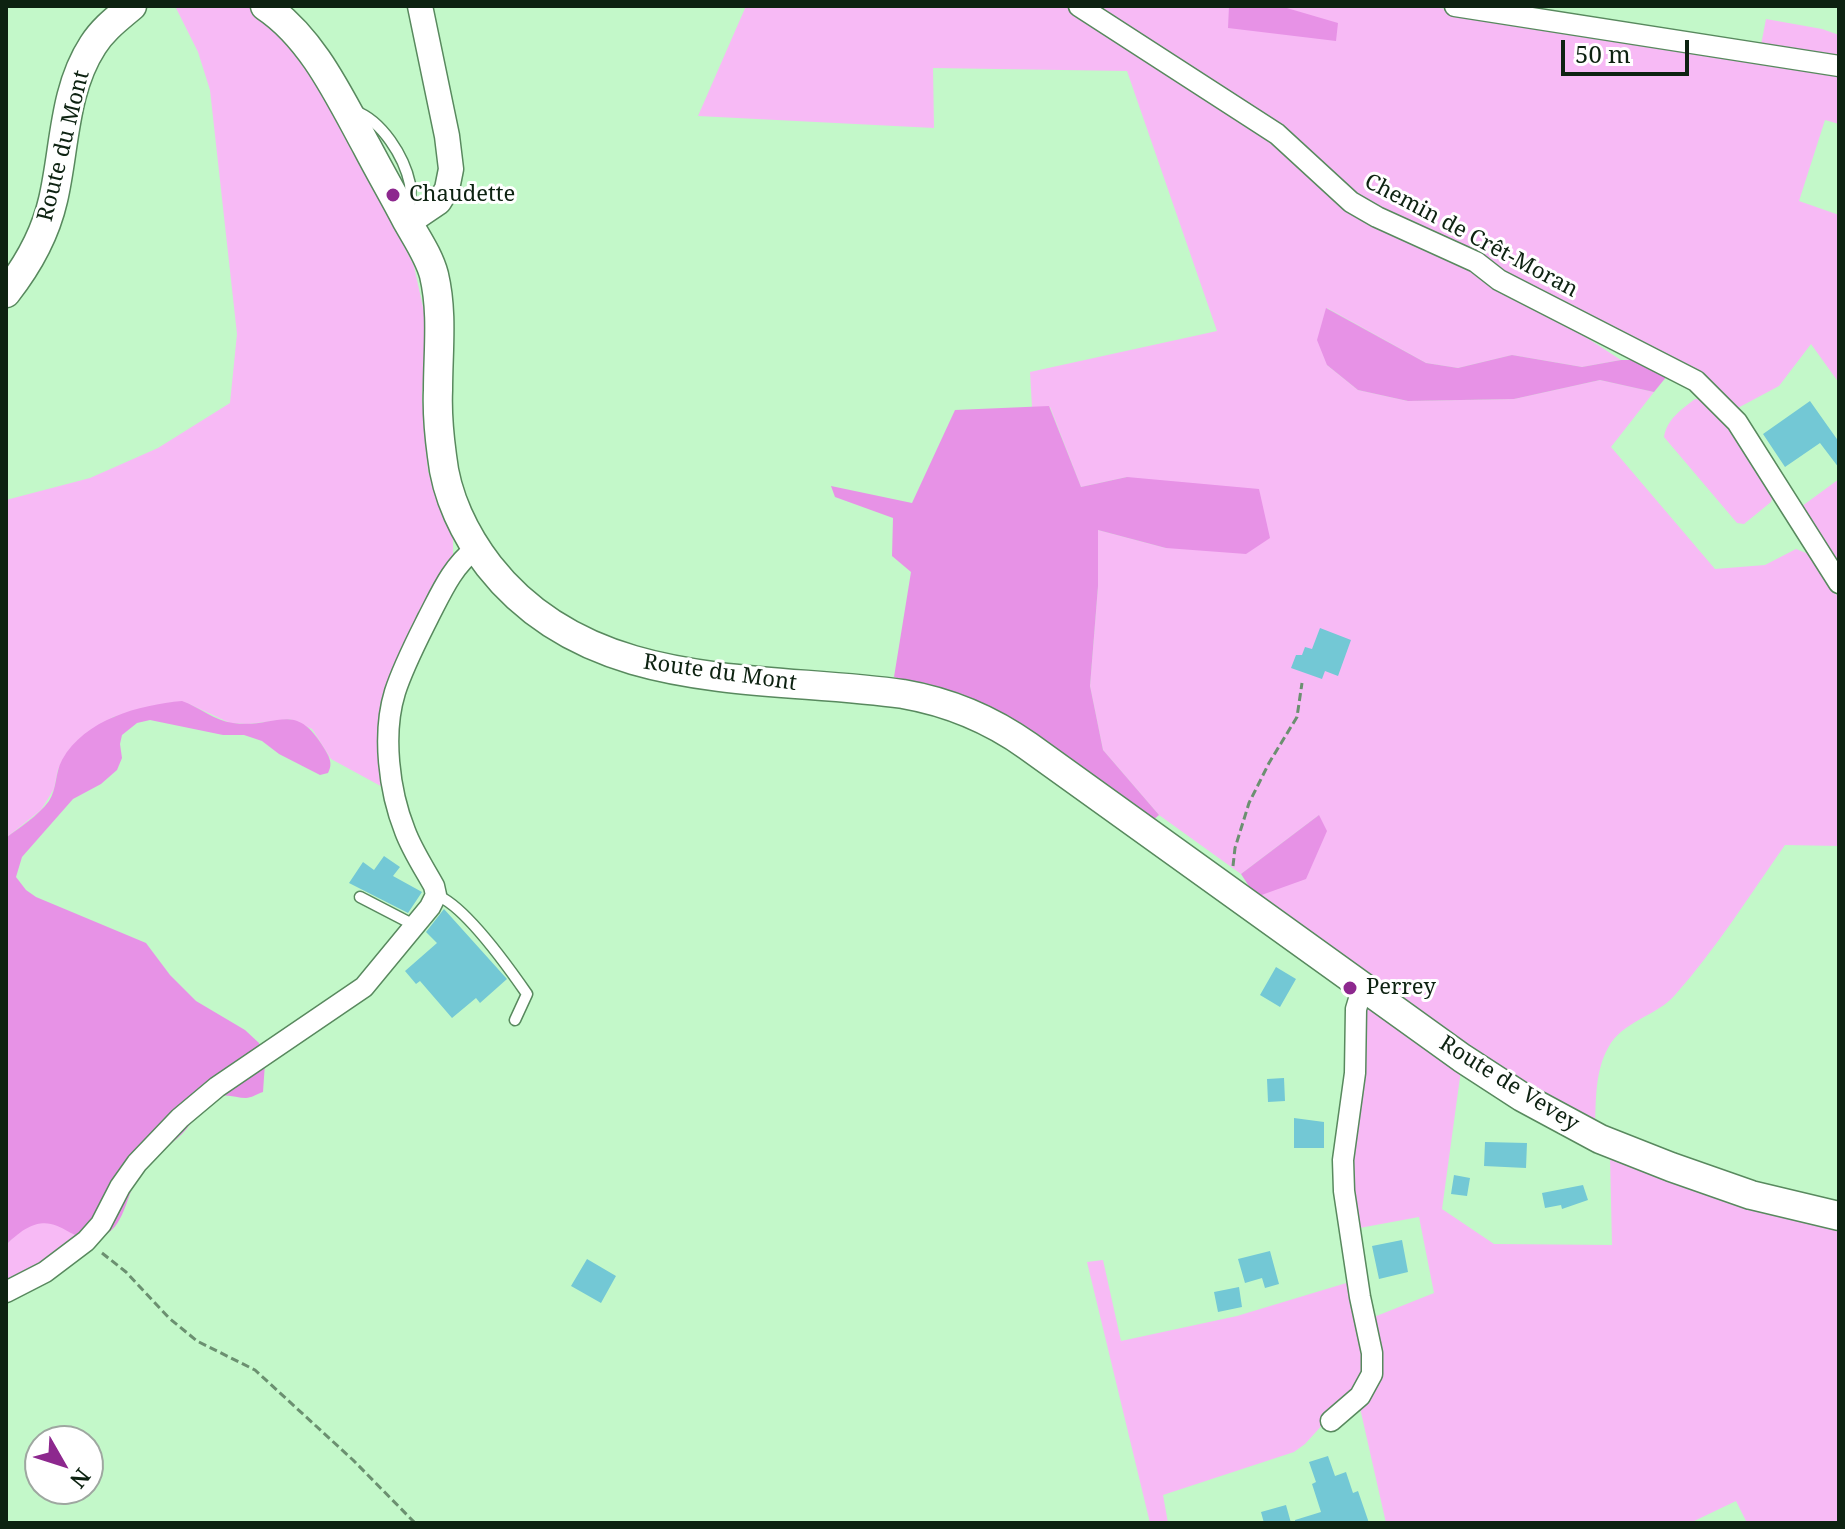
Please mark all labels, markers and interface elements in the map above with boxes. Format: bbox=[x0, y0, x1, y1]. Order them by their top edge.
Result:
scale bar bbox=[1565, 24, 1693, 74]
text: 50 m bbox=[1575, 37, 1631, 70]
street label: Route du Mont bbox=[32, 68, 96, 224]
street label: Chemin de Crêt-Moran bbox=[1360, 168, 1582, 304]
place label: Chaudette bbox=[409, 182, 515, 208]
marker: Chaudette bbox=[384, 186, 402, 204]
street label: Route du Mont bbox=[642, 649, 798, 697]
place label: Perrey bbox=[1366, 975, 1436, 1001]
marker: Perrey bbox=[1341, 979, 1359, 997]
street label: Route de Vevey bbox=[1434, 1031, 1584, 1137]
north arrow bbox=[24, 1425, 104, 1505]
text: N bbox=[64, 1463, 98, 1495]

